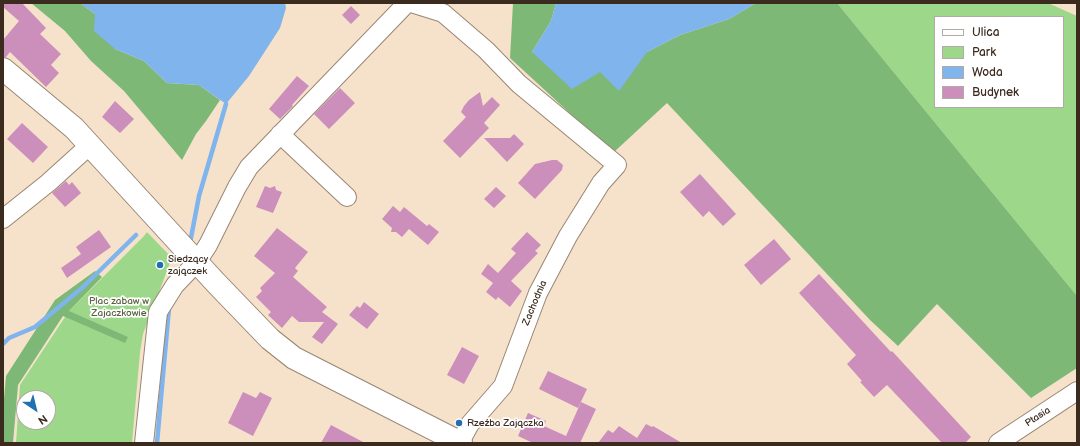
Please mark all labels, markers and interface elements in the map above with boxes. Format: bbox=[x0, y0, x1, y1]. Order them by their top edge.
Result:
legend bbox=[934, 16, 1064, 108]
text: Ulica bbox=[972, 25, 999, 40]
text: Park bbox=[972, 45, 996, 60]
text: Woda bbox=[972, 65, 1003, 80]
text: Budynek bbox=[972, 85, 1019, 100]
place label: Siedzący zajączek bbox=[168, 253, 208, 276]
marker: Siedzący zajączek bbox=[155, 260, 165, 270]
street label: Zachodnia bbox=[520, 279, 550, 327]
park label: Plac zabaw w Zajaczkowie bbox=[89, 295, 149, 318]
north arrow bbox=[16, 390, 56, 430]
street label: Ptasia bbox=[1023, 404, 1053, 430]
text: N bbox=[35, 412, 50, 427]
place label: Rzeźba Zajączka bbox=[467, 417, 544, 429]
marker: Rzeźba Zajączka bbox=[454, 418, 464, 428]

